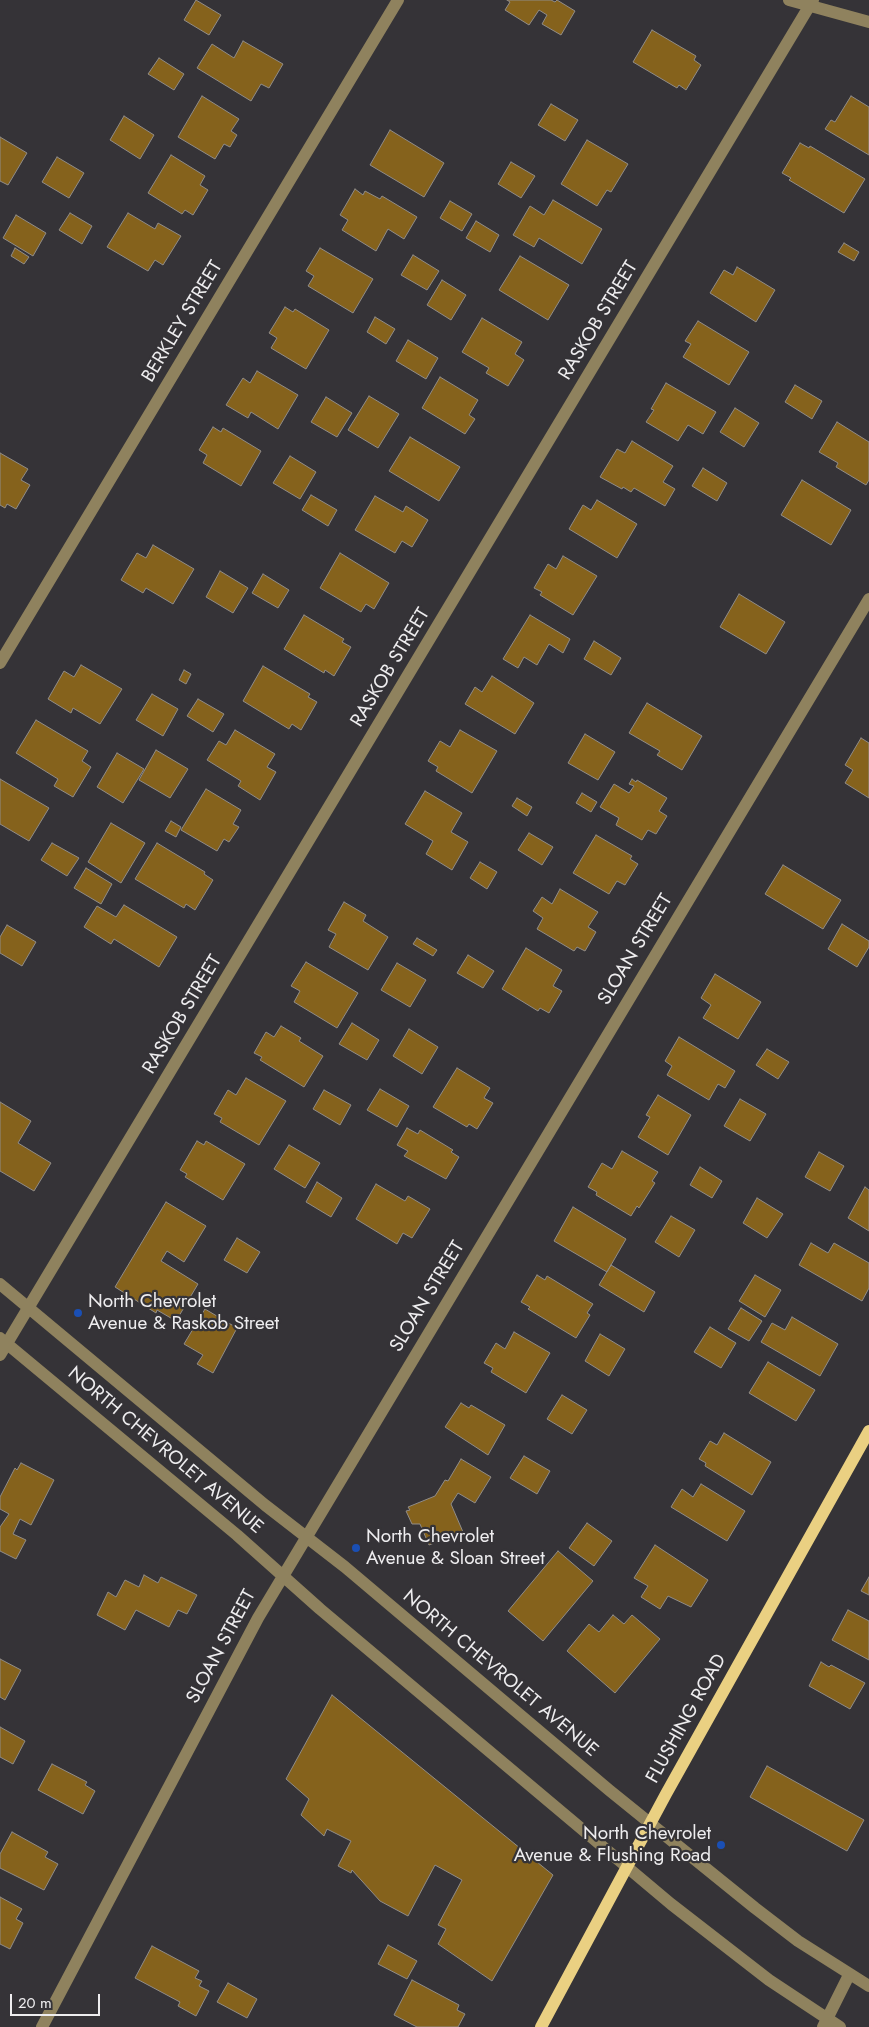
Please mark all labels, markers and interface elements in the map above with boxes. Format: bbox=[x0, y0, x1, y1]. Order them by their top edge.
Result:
street label: BERKLEY STREET bbox=[138, 257, 228, 387]
street label: RASKOB STREET bbox=[555, 258, 643, 384]
street label: RASKOB STREET bbox=[347, 605, 435, 731]
street label: SLOAN STREET bbox=[594, 890, 678, 1010]
street label: RASKOB STREET bbox=[139, 952, 227, 1078]
street label: SLOAN STREET bbox=[386, 1237, 470, 1357]
place label: North Chevrolet Avenue & Raskob Street bbox=[88, 1291, 279, 1335]
marker: North Chevrolet Avenue & Raskob Street bbox=[72, 1307, 84, 1319]
street label: NORTH CHEVROLET AVENUE bbox=[63, 1363, 267, 1539]
place label: North Chevrolet Avenue & Sloan Street bbox=[366, 1526, 545, 1570]
marker: North Chevrolet Avenue & Sloan Street bbox=[350, 1542, 362, 1554]
street label: SLOAN STREET bbox=[182, 1586, 262, 1708]
street label: NORTH CHEVROLET AVENUE bbox=[398, 1586, 602, 1762]
street label: FLUSHING ROAD bbox=[642, 1650, 732, 1788]
place label: North Chevrolet Avenue & Flushing Road bbox=[514, 1823, 711, 1867]
marker: North Chevrolet Avenue & Flushing Road bbox=[715, 1839, 727, 1851]
scale bar bbox=[12, 1984, 102, 2016]
text: 20 m bbox=[18, 1992, 52, 2014]

